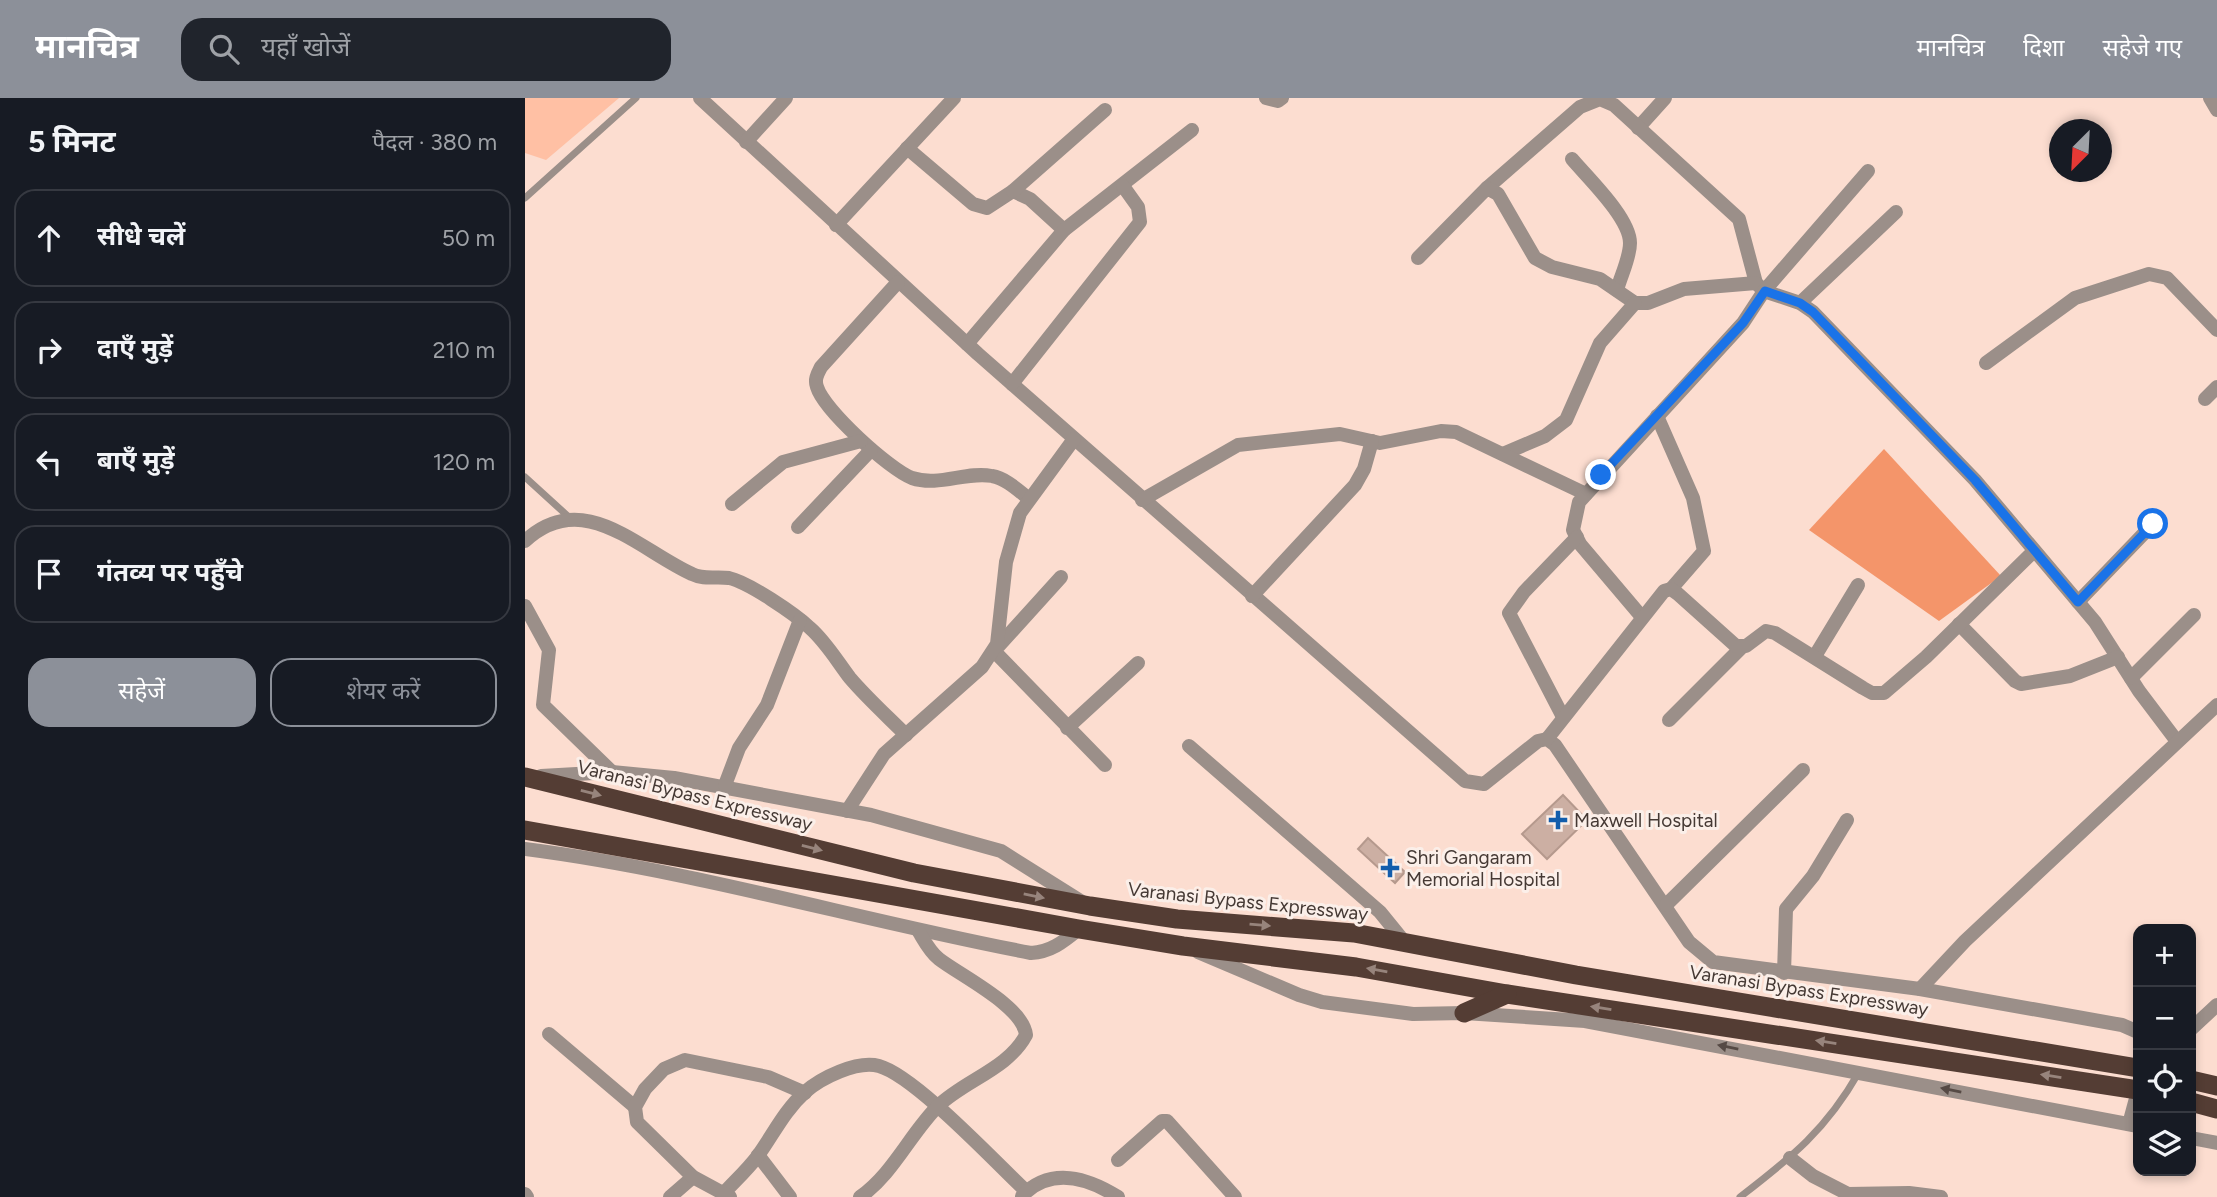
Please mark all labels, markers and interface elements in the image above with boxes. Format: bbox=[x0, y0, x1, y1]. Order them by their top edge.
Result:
search box bbox=[181, 18, 671, 81]
text: मानचित्र bbox=[35, 27, 139, 66]
icon: search bbox=[205, 30, 243, 68]
text: यहाँ खोजें bbox=[261, 31, 350, 63]
text: मानचित्र bbox=[1916, 33, 1985, 62]
text: दिशा bbox=[2023, 33, 2065, 62]
text: सहेजे गए bbox=[2103, 33, 2182, 62]
north arrow bbox=[2049, 119, 2112, 182]
text: 5 मिनट bbox=[28, 123, 116, 160]
text: पैदल · 380 m bbox=[372, 128, 497, 156]
icon: ahead bbox=[30, 219, 68, 257]
text: सीधे चलें bbox=[97, 220, 185, 252]
text: 50 m bbox=[442, 224, 495, 252]
icon: right bbox=[30, 331, 68, 369]
text: दाएँ मुड़ें bbox=[97, 332, 173, 364]
text: 210 m bbox=[433, 336, 495, 364]
icon: left bbox=[30, 443, 68, 481]
text: बाएँ मुड़ें bbox=[97, 444, 174, 476]
text: 120 m bbox=[433, 448, 495, 476]
route end bbox=[1585, 459, 1616, 490]
route start bbox=[2137, 508, 2168, 539]
icon: arrive bbox=[30, 555, 68, 593]
text: गंतव्य पर पहुँचे bbox=[97, 556, 243, 588]
button: सहेजें bbox=[28, 658, 256, 727]
button: शेयर करें bbox=[270, 658, 497, 727]
street label: Varanasi Bypass Expressway bbox=[575, 755, 815, 836]
one-way arrow bbox=[580, 788, 602, 799]
place label: Maxwell Hospital bbox=[1574, 809, 1718, 832]
marker: Maxwell Hospital bbox=[1548, 810, 1568, 830]
one-way arrow bbox=[801, 843, 823, 854]
place label: Shri Gangaram Memorial Hospital bbox=[1406, 846, 1560, 891]
marker: Shri Gangaram Memorial Hospital bbox=[1380, 858, 1400, 878]
street label: Varanasi Bypass Expressway bbox=[1127, 877, 1369, 926]
one-way arrow bbox=[1023, 891, 1045, 902]
one-way arrow bbox=[1249, 920, 1271, 931]
map controls bbox=[2133, 924, 2196, 1176]
button: + bbox=[2133, 924, 2196, 987]
street label: Varanasi Bypass Expressway bbox=[1688, 960, 1930, 1021]
one-way arrow bbox=[1366, 965, 1388, 976]
button: − bbox=[2133, 987, 2196, 1050]
one-way arrow bbox=[1590, 1002, 1612, 1013]
one-way arrow bbox=[1815, 1036, 1837, 1047]
one-way arrow bbox=[1717, 1041, 1739, 1052]
button: locate bbox=[2133, 1050, 2196, 1113]
one-way arrow bbox=[2040, 1070, 2062, 1081]
one-way arrow bbox=[1940, 1084, 1962, 1095]
button: layers bbox=[2133, 1113, 2196, 1176]

